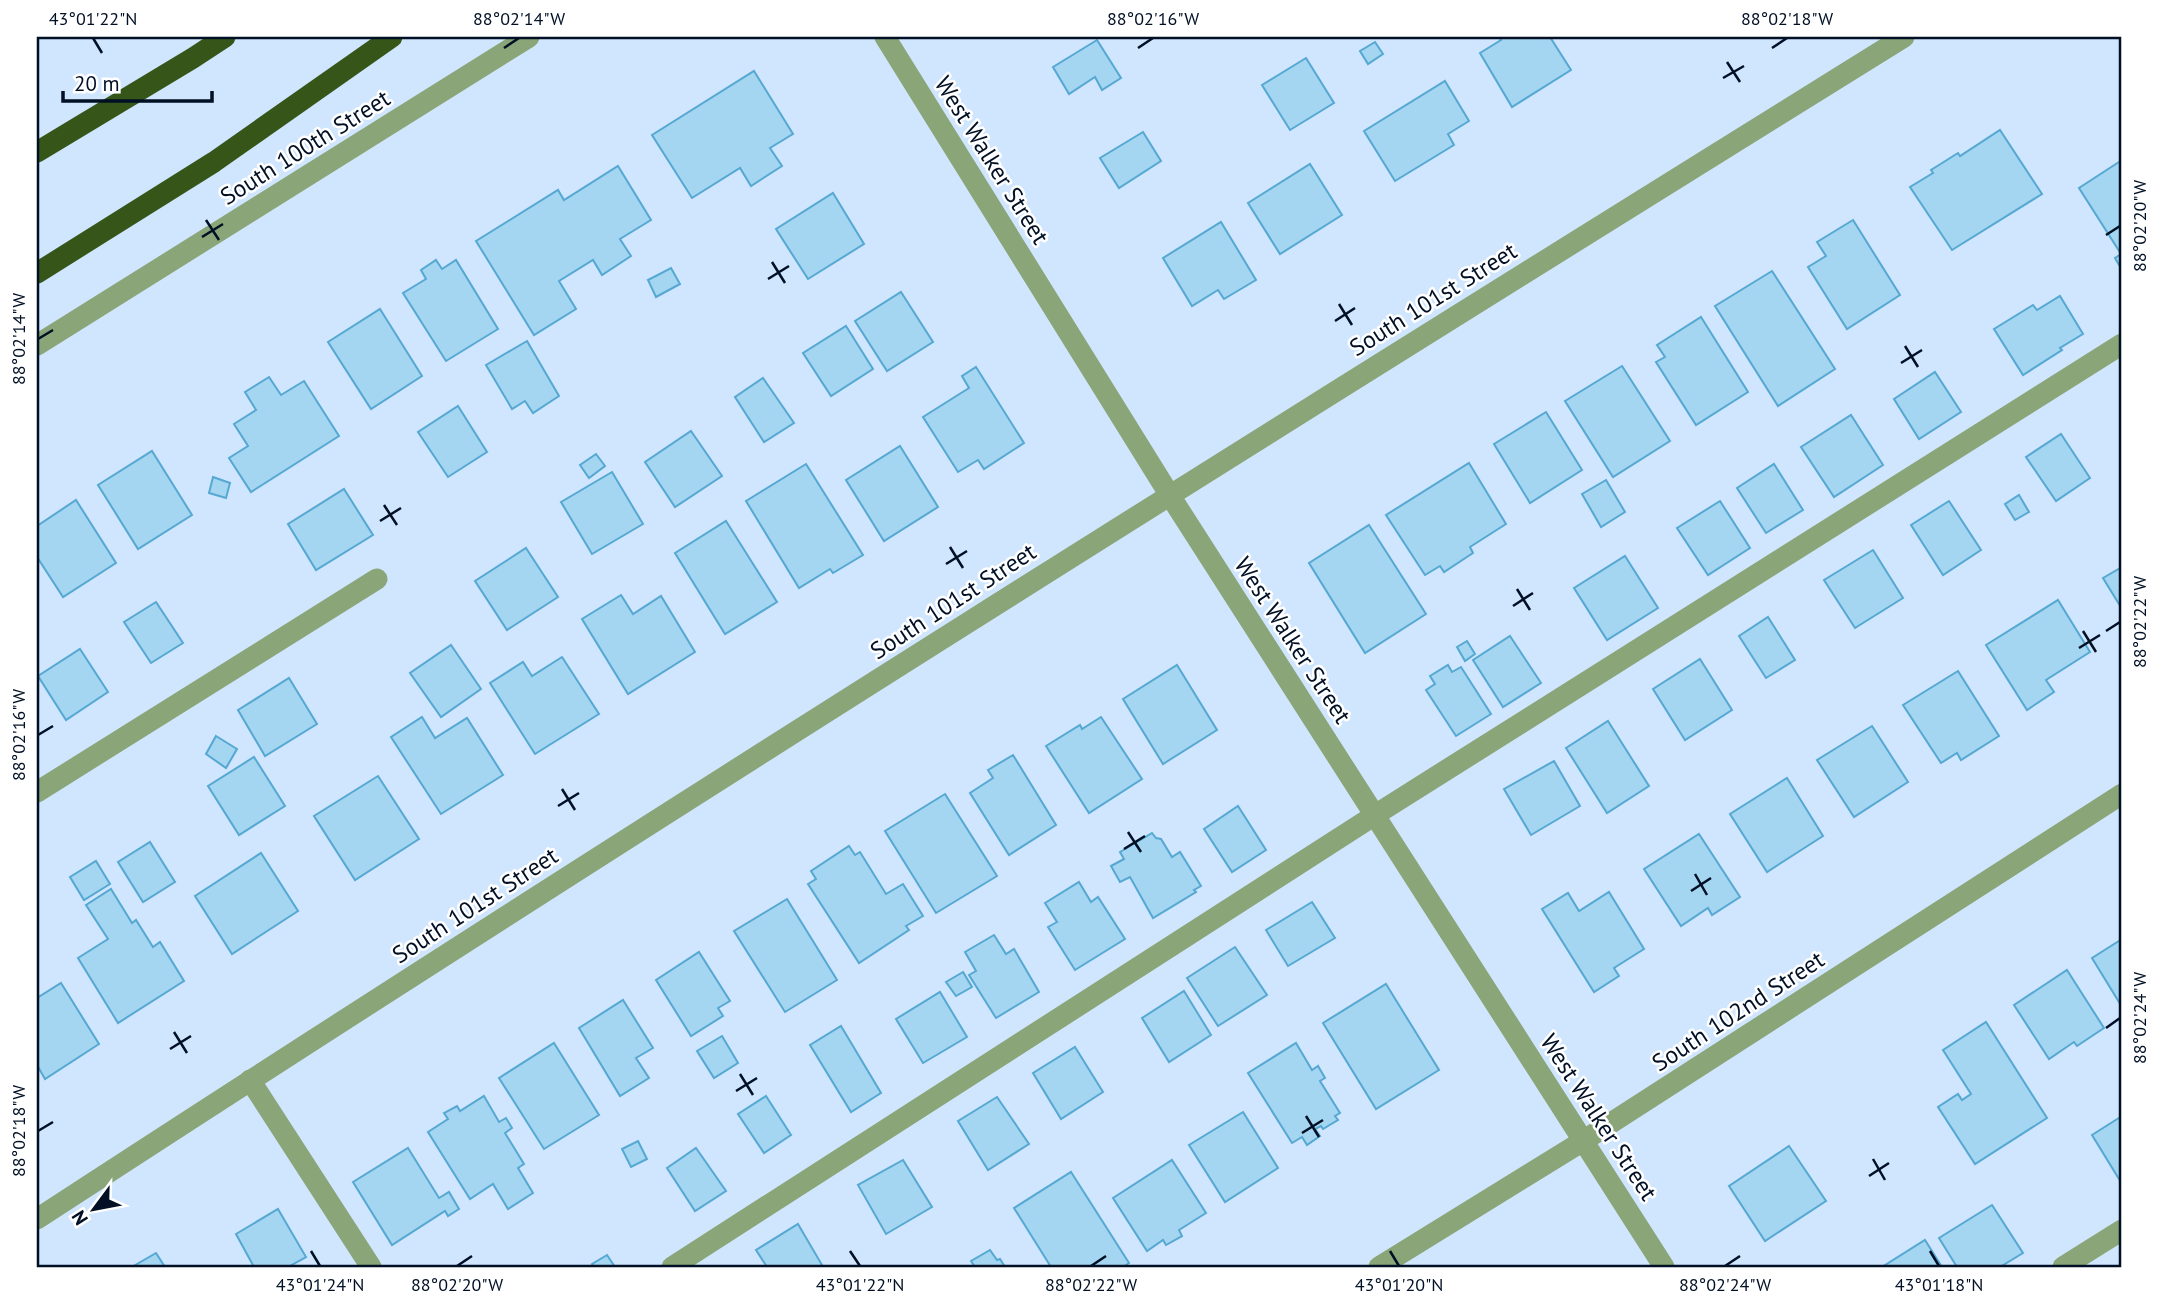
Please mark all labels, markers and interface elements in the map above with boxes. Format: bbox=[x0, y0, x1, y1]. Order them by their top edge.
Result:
text: 43°01'22"N bbox=[49, 7, 137, 30]
text: 88°02'14"W bbox=[473, 7, 565, 30]
text: 88°02'16"W bbox=[1107, 7, 1199, 30]
text: 88°02'18"W bbox=[1741, 7, 1833, 30]
scale bar bbox=[63, 60, 212, 104]
text: 20 m bbox=[74, 70, 120, 97]
street label: West Walker Street bbox=[928, 70, 1056, 250]
street label: South 100th Street bbox=[214, 82, 396, 212]
text: 88°02'20"W bbox=[2128, 180, 2151, 272]
street label: South 101st Street bbox=[1344, 235, 1522, 363]
text: 88°02'14"W bbox=[7, 293, 30, 385]
street label: South 101st Street bbox=[864, 536, 1042, 666]
street label: West Walker Street bbox=[1228, 551, 1358, 729]
text: 88°02'22"W bbox=[2128, 576, 2151, 668]
text: 88°02'16"W bbox=[7, 689, 30, 781]
street label: South 101st Street bbox=[386, 840, 564, 970]
street label: South 102nd Street bbox=[1646, 944, 1830, 1078]
text: 88°02'24"W bbox=[2128, 972, 2151, 1064]
street label: West Walker Street bbox=[1534, 1028, 1664, 1206]
text: 88°02'18"W bbox=[7, 1085, 30, 1177]
north arrow bbox=[60, 1174, 130, 1244]
text: N bbox=[66, 1206, 93, 1230]
text: 43°01'24"N bbox=[276, 1273, 364, 1296]
text: 88°02'20"W bbox=[411, 1273, 503, 1296]
text: 43°01'22"N bbox=[816, 1273, 904, 1296]
text: 88°02'22"W bbox=[1045, 1273, 1137, 1296]
text: 43°01'20"N bbox=[1355, 1273, 1443, 1296]
text: 88°02'24"W bbox=[1679, 1273, 1771, 1296]
text: 43°01'18"N bbox=[1895, 1273, 1983, 1296]

